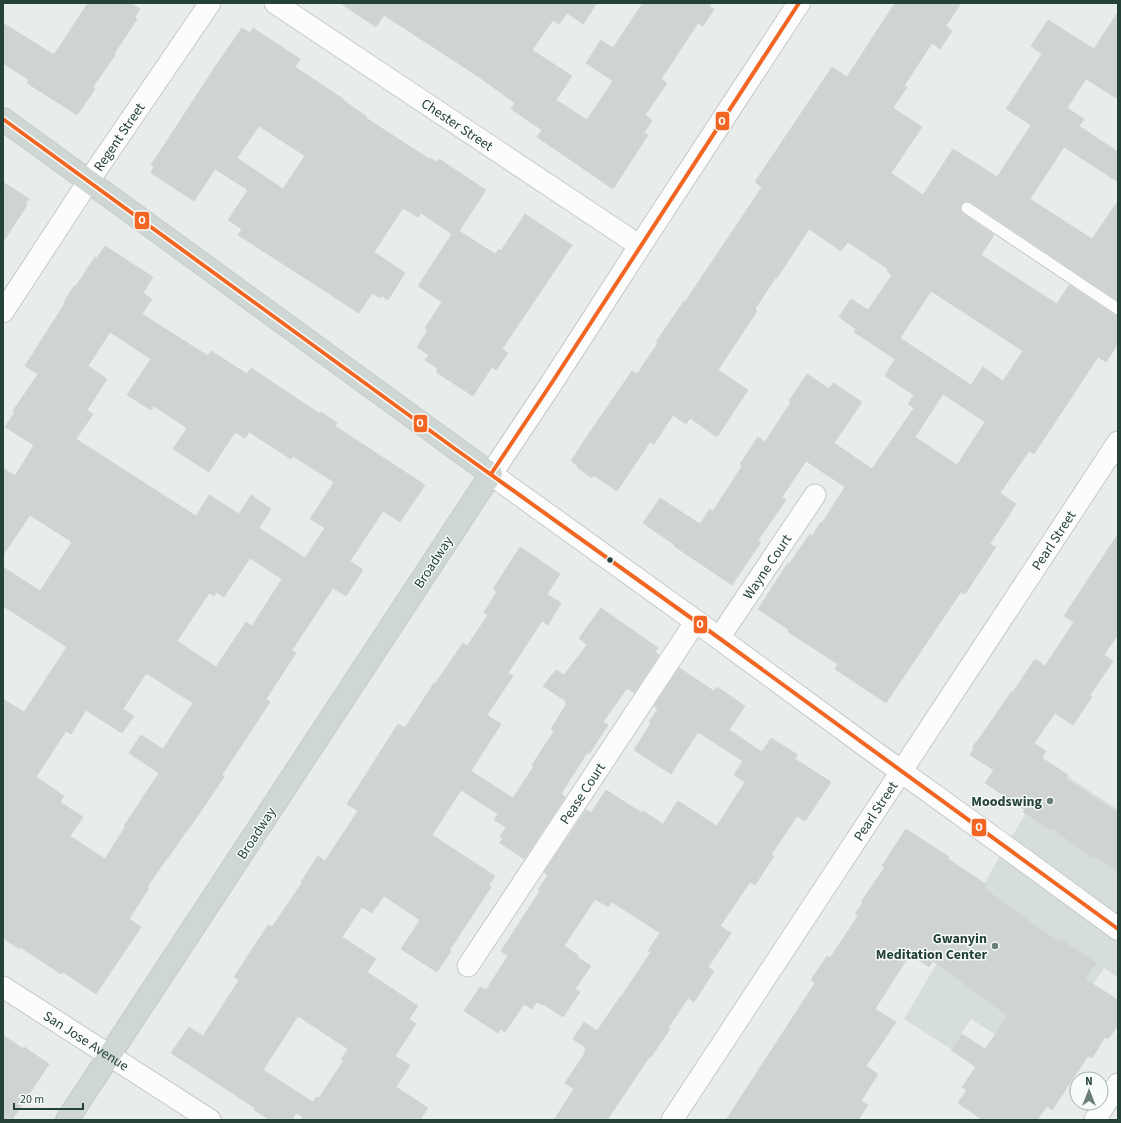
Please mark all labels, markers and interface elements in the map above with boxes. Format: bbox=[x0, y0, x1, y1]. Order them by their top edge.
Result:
street label: Chester Street bbox=[417, 94, 497, 157]
street label: Regent Street bbox=[89, 99, 150, 176]
line badge: O bbox=[715, 111, 730, 131]
text: O bbox=[718, 114, 726, 129]
line badge: O bbox=[134, 211, 150, 230]
text: O bbox=[138, 213, 146, 228]
line badge: O bbox=[413, 414, 428, 433]
text: O bbox=[416, 416, 424, 431]
street label: Pearl Street bbox=[1027, 507, 1081, 575]
street label: Wayne Court bbox=[739, 530, 797, 604]
street label: Broadway bbox=[409, 532, 458, 593]
unlabelled marker bbox=[605, 555, 615, 565]
line badge: O bbox=[693, 615, 708, 634]
text: O bbox=[696, 617, 704, 632]
street label: Pease Court bbox=[555, 759, 611, 829]
street label: Pearl Street bbox=[849, 777, 903, 845]
place label: Moodswing bbox=[971, 792, 1043, 812]
marker: Moodswing bbox=[1045, 796, 1055, 806]
street label: Broadway bbox=[232, 803, 281, 864]
line badge: O bbox=[971, 818, 987, 837]
text: O bbox=[975, 820, 983, 835]
place label: Gwanyin Meditation Center bbox=[876, 929, 987, 965]
marker: Gwanyin Meditation Center bbox=[990, 941, 1000, 951]
street label: San Jose Avenue bbox=[39, 1006, 132, 1076]
north arrow bbox=[1069, 1071, 1109, 1111]
text: N bbox=[1085, 1074, 1093, 1089]
scale bar bbox=[14, 1085, 83, 1111]
text: 20 m bbox=[20, 1091, 44, 1108]

